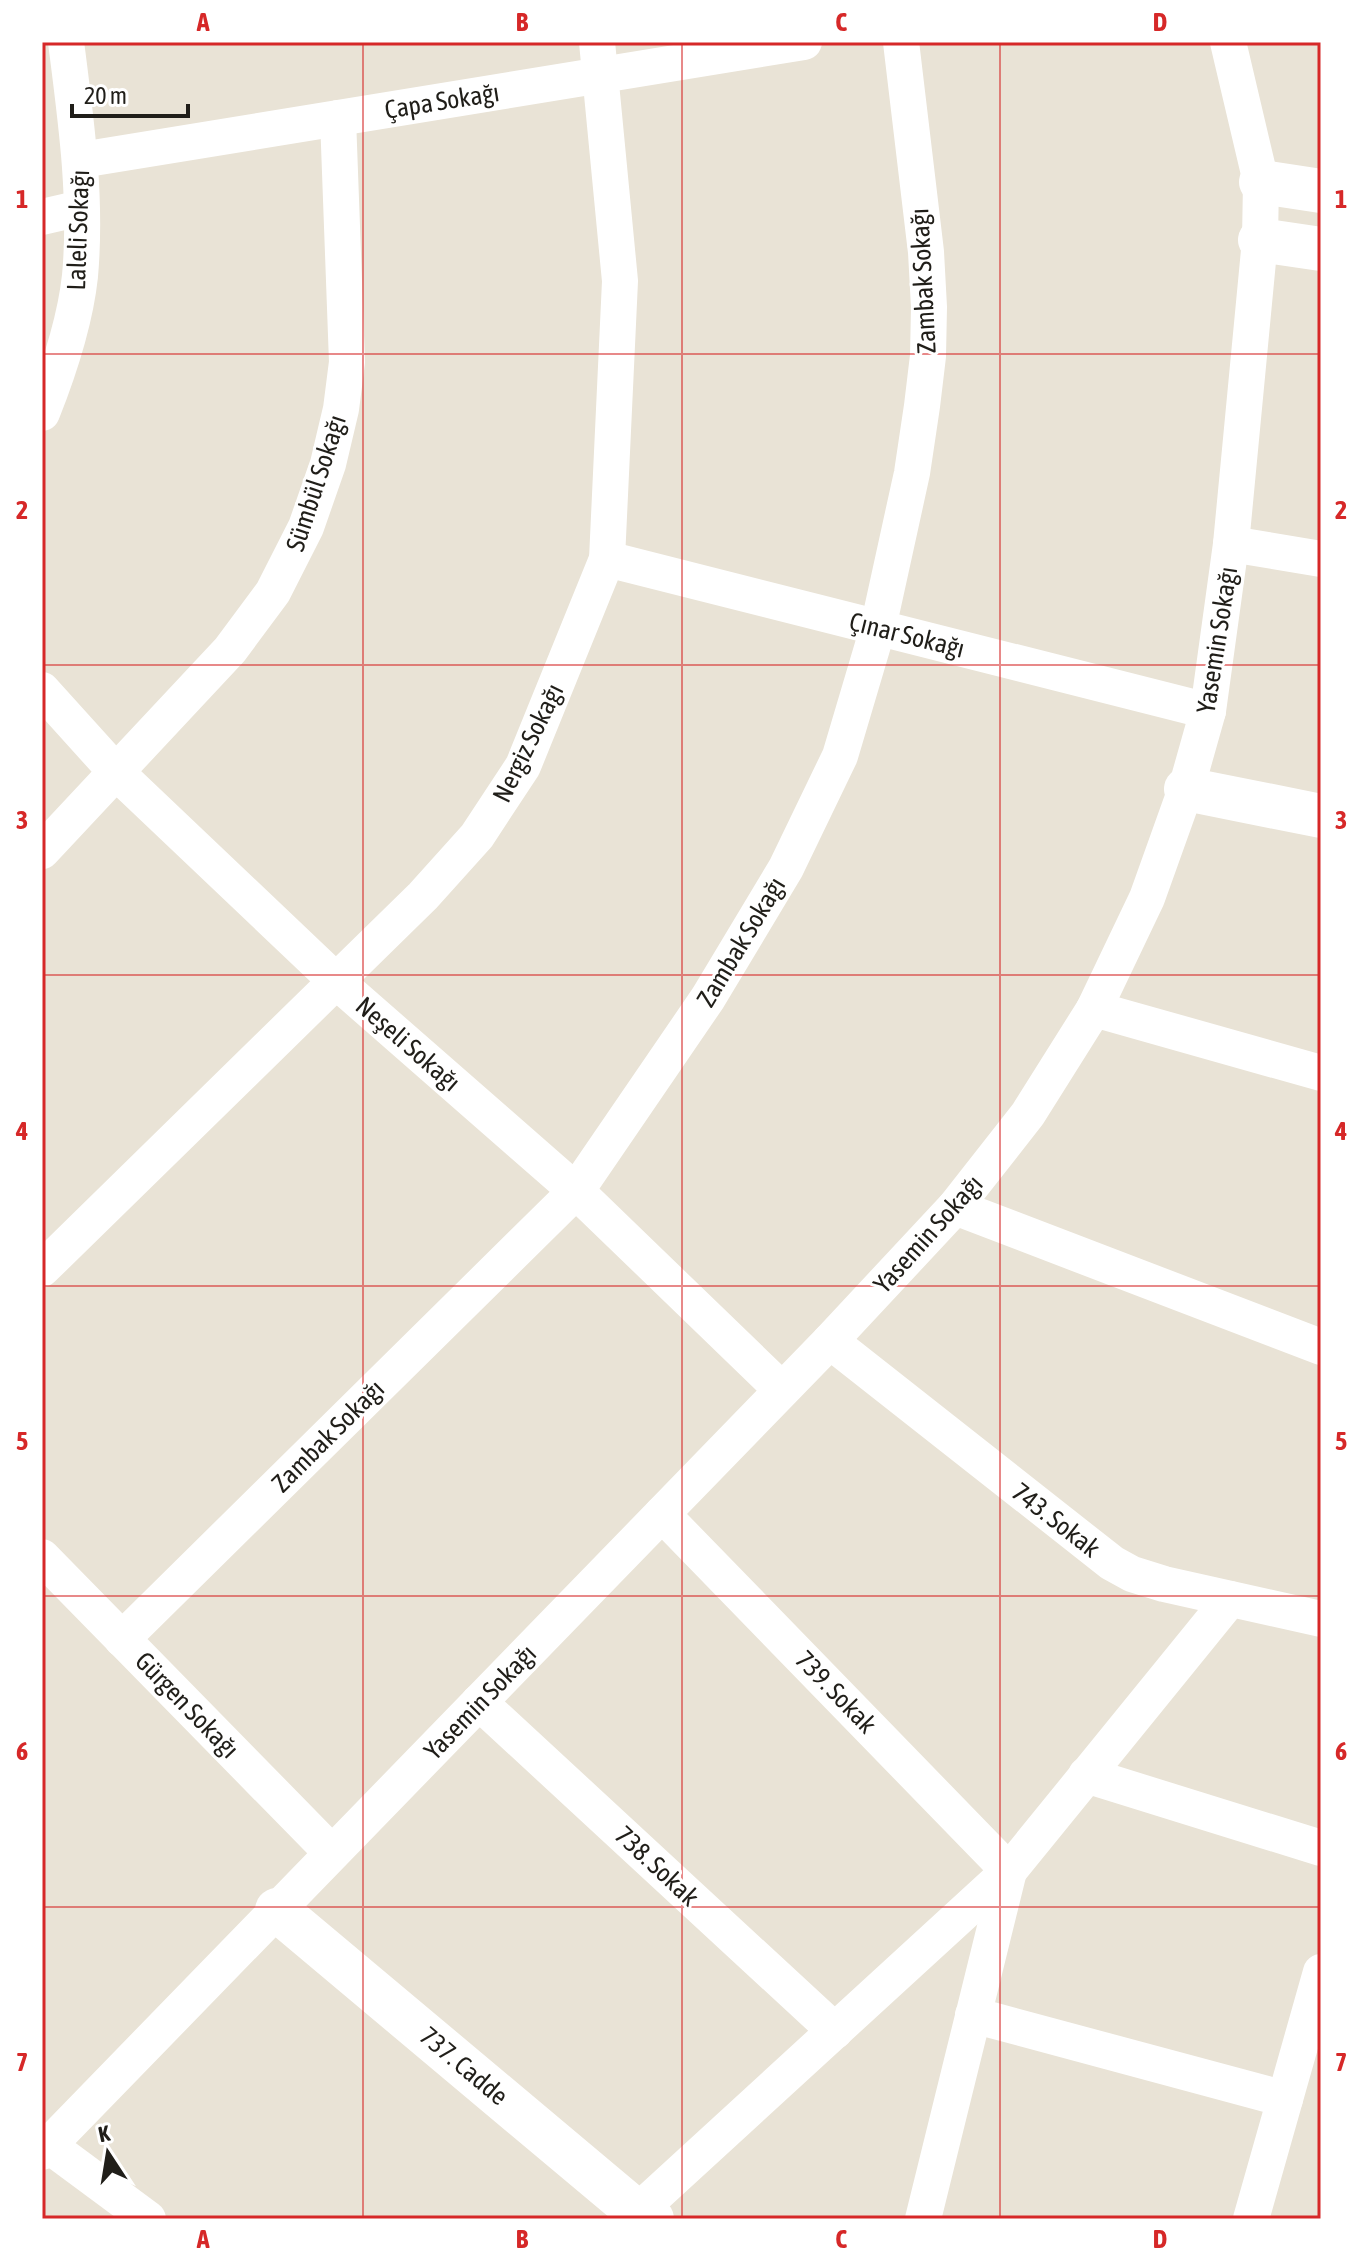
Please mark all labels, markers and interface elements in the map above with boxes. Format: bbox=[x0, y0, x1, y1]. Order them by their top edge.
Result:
text: A bbox=[196, 7, 210, 37]
text: B bbox=[516, 7, 529, 37]
text: C bbox=[835, 7, 847, 37]
text: D bbox=[1153, 7, 1167, 37]
scale bar bbox=[72, 68, 188, 118]
street label: Çapa Sokağı bbox=[383, 77, 501, 125]
text: 20 m bbox=[84, 82, 127, 109]
street label: Laleli Sokağı bbox=[61, 169, 95, 291]
text: 1 bbox=[16, 184, 28, 214]
text: 1 bbox=[1335, 184, 1347, 214]
street label: Zambak Sokağı bbox=[904, 207, 942, 355]
street label: Sümbül Sokağı bbox=[280, 411, 352, 555]
text: 2 bbox=[16, 495, 28, 525]
text: 2 bbox=[1335, 495, 1347, 525]
street label: Yasemin Sokağı bbox=[1191, 565, 1243, 715]
street label: Çınar Sokağı bbox=[846, 606, 968, 664]
street label: Nergiz Sokağı bbox=[486, 679, 570, 807]
text: 3 bbox=[16, 805, 28, 835]
text: 3 bbox=[1335, 805, 1347, 835]
street label: Zambak Sokağı bbox=[691, 872, 791, 1012]
street label: Neşeli Sokağı bbox=[350, 991, 466, 1097]
text: 4 bbox=[15, 1116, 28, 1146]
text: 4 bbox=[1334, 1116, 1347, 1146]
street label: Yasemin Sokağı bbox=[867, 1169, 989, 1299]
street label: Zambak Sokağı bbox=[266, 1374, 390, 1498]
text: 5 bbox=[16, 1426, 28, 1456]
text: 5 bbox=[1335, 1426, 1347, 1456]
street label: 743. Sokak bbox=[1006, 1476, 1106, 1564]
street label: Yasemin Sokağı bbox=[418, 1638, 542, 1766]
street label: 739. Sokak bbox=[789, 1645, 883, 1739]
street label: Gürgen Sokağı bbox=[129, 1646, 245, 1764]
text: 6 bbox=[16, 1736, 28, 1766]
text: 6 bbox=[1335, 1736, 1347, 1766]
street label: 738. Sokak bbox=[609, 1820, 705, 1912]
street label: 737. Cadde bbox=[414, 2021, 514, 2111]
text: 7 bbox=[16, 2047, 28, 2077]
text: 7 bbox=[1335, 2047, 1347, 2077]
north arrow bbox=[68, 2113, 148, 2193]
text: K bbox=[96, 2120, 112, 2147]
text: A bbox=[196, 2224, 210, 2254]
text: B bbox=[516, 2224, 529, 2254]
text: C bbox=[835, 2224, 847, 2254]
text: D bbox=[1153, 2224, 1167, 2254]

